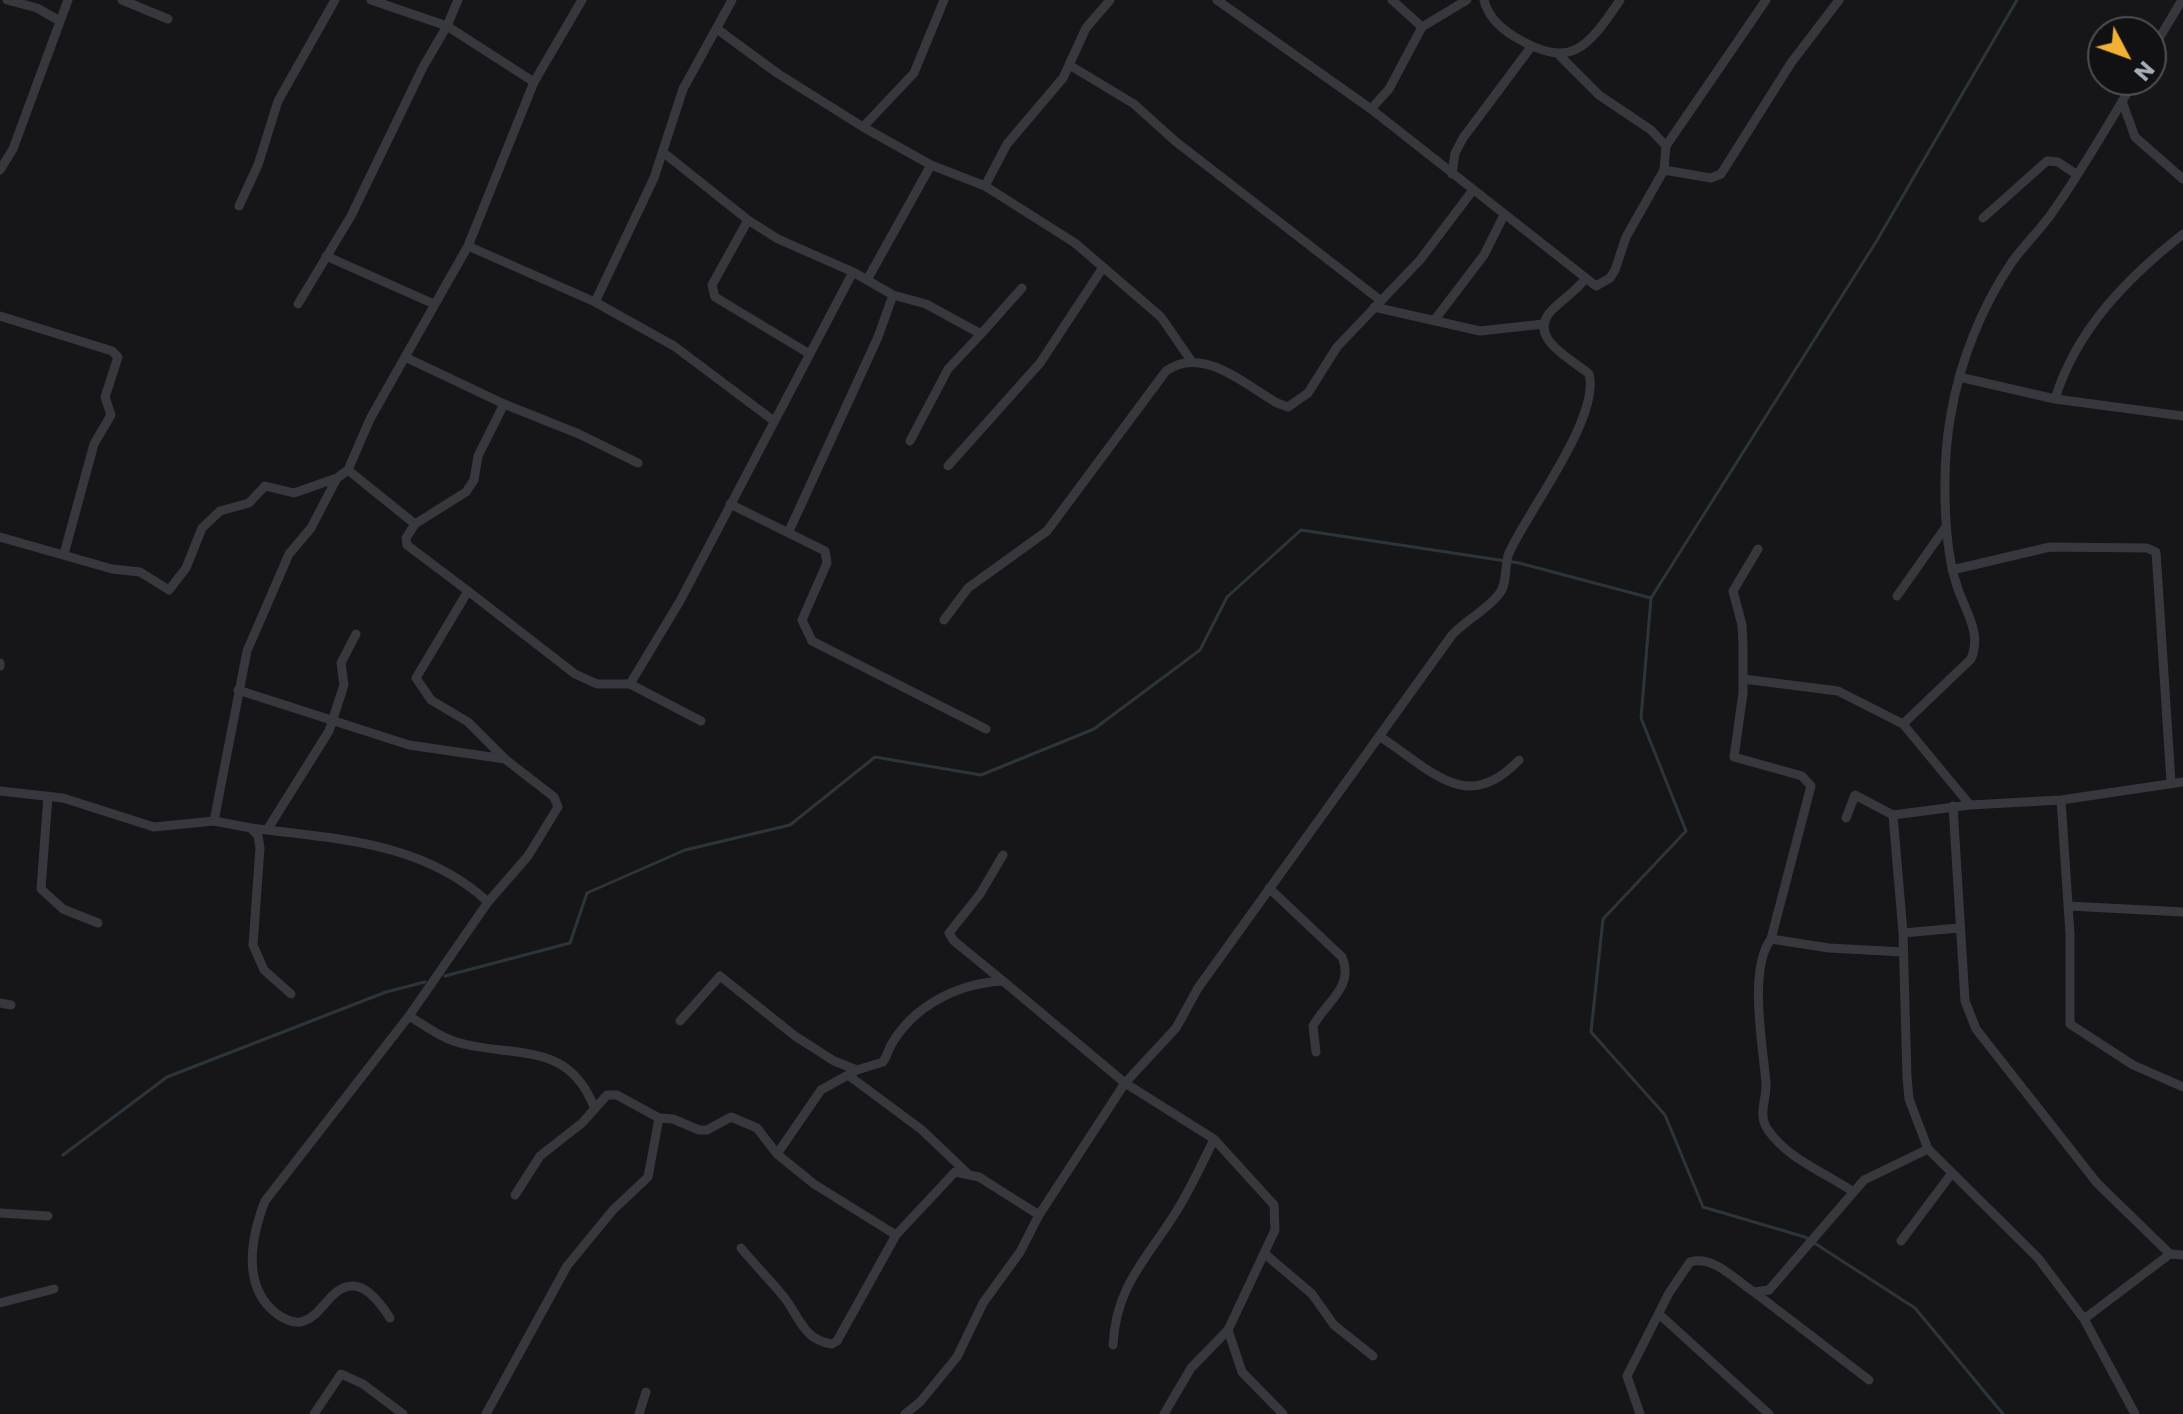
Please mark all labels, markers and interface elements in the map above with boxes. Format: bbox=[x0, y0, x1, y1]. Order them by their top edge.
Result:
north arrow bbox=[2087, 16, 2167, 96]
text: N bbox=[2127, 54, 2161, 87]

